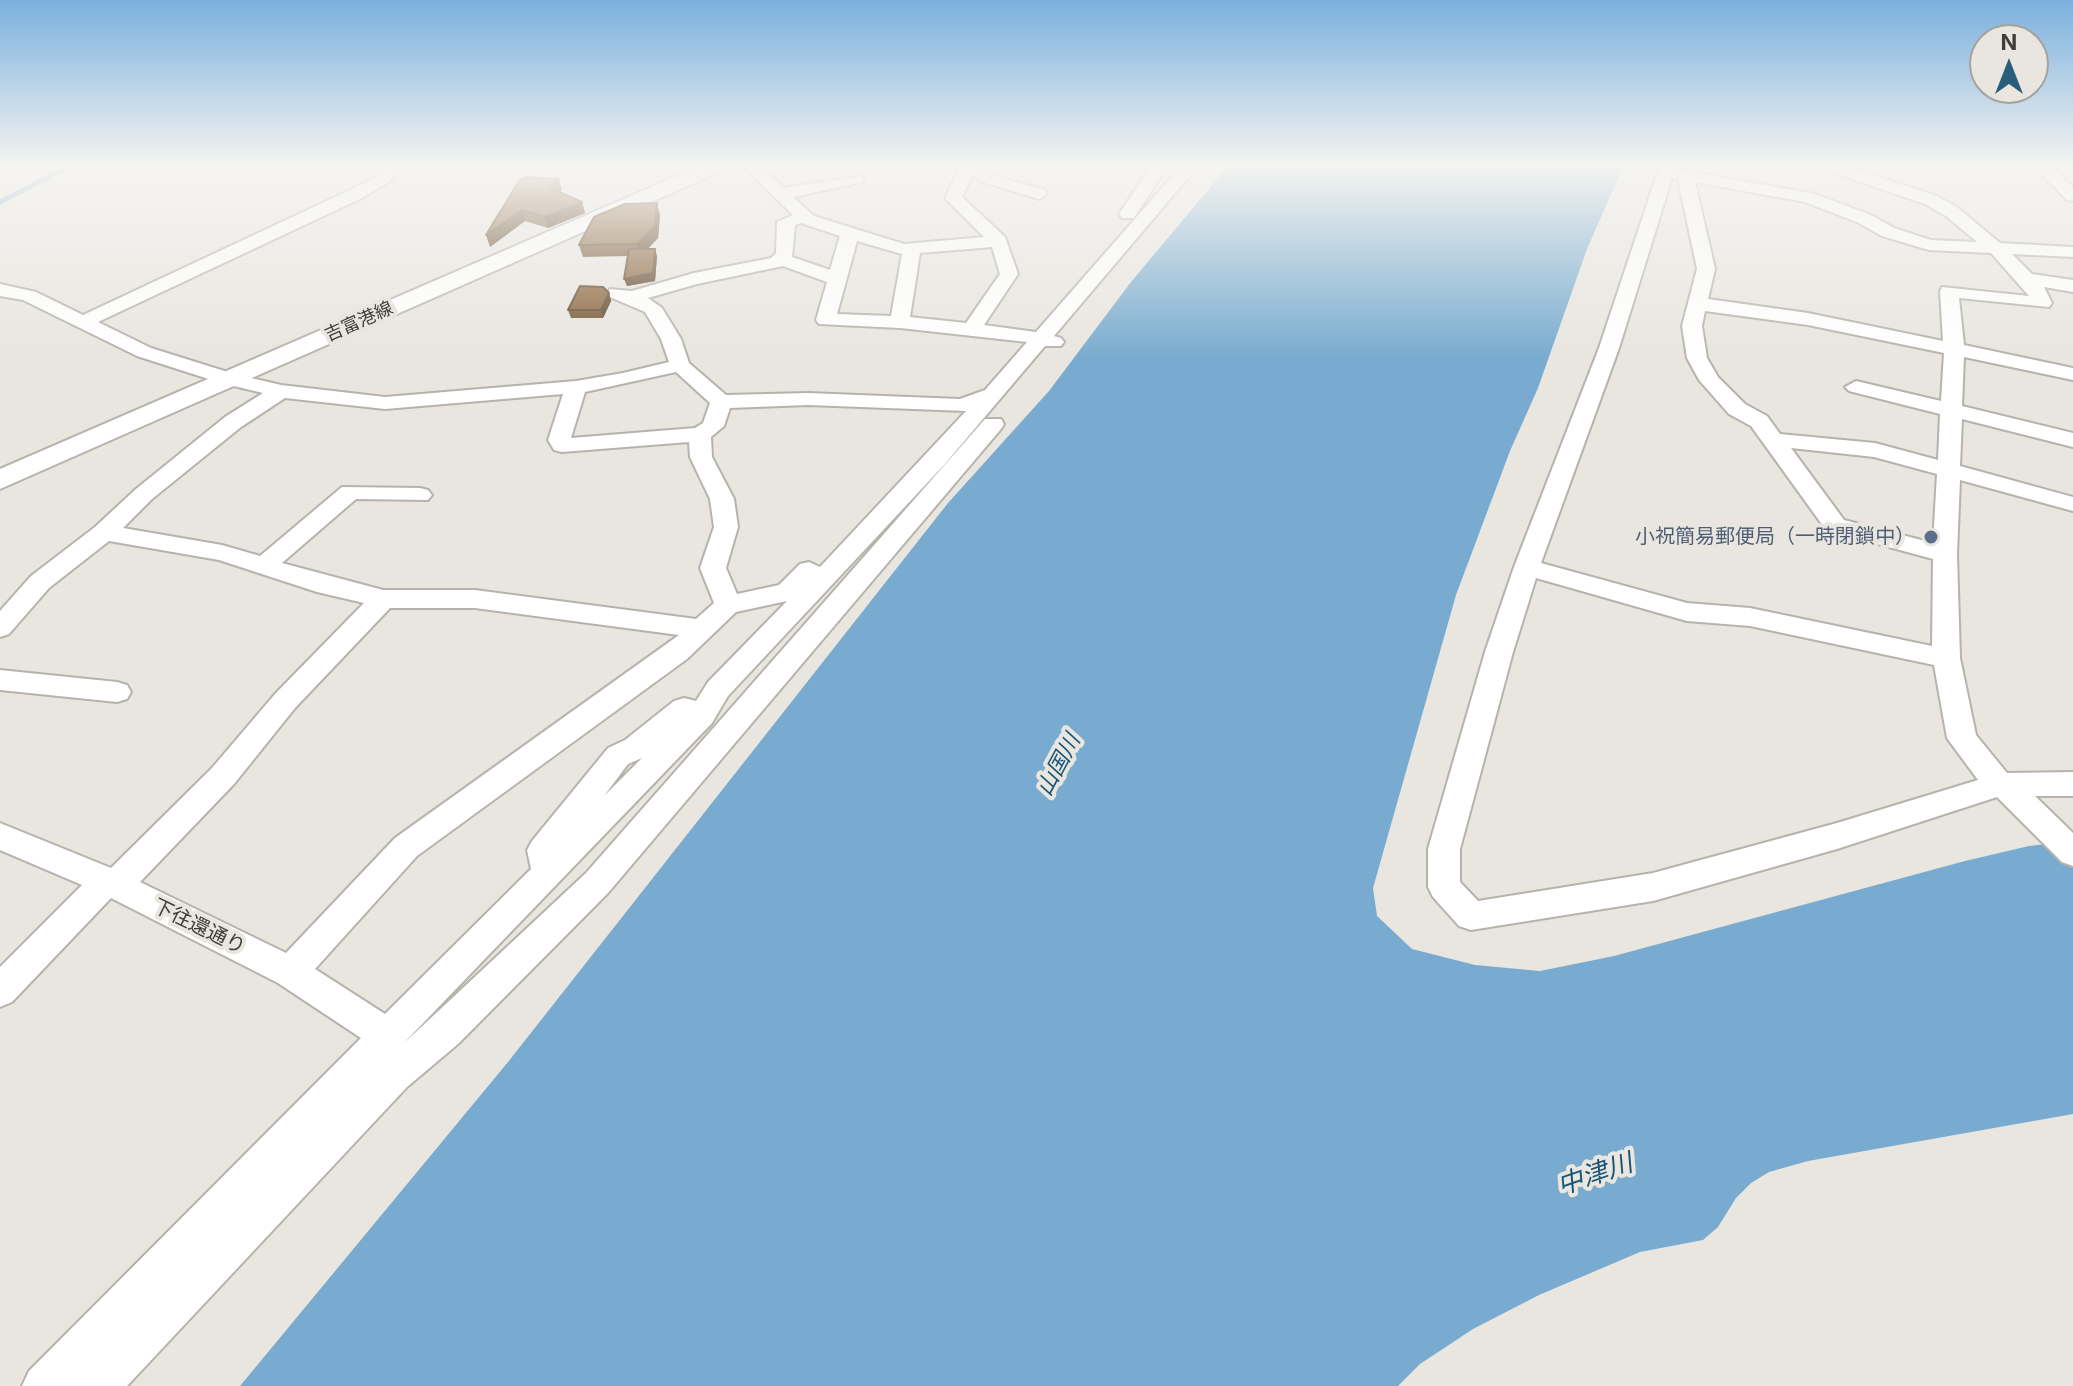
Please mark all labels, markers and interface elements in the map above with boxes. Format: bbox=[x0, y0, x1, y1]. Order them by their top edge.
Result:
north arrow bbox=[1969, 24, 2049, 104]
text: N bbox=[2001, 29, 2017, 55]
street label: 吉富港線 bbox=[322, 297, 396, 347]
place label: 小祝簡易郵便局（一時閉鎖中） bbox=[1635, 525, 1915, 549]
marker: 小祝簡易郵便局（一時閉鎖中） bbox=[1922, 528, 1940, 546]
water label: 山国川 bbox=[1032, 730, 1086, 800]
street label: 下往還通り bbox=[149, 894, 249, 960]
water label: 中津川 bbox=[1553, 1148, 1637, 1202]

